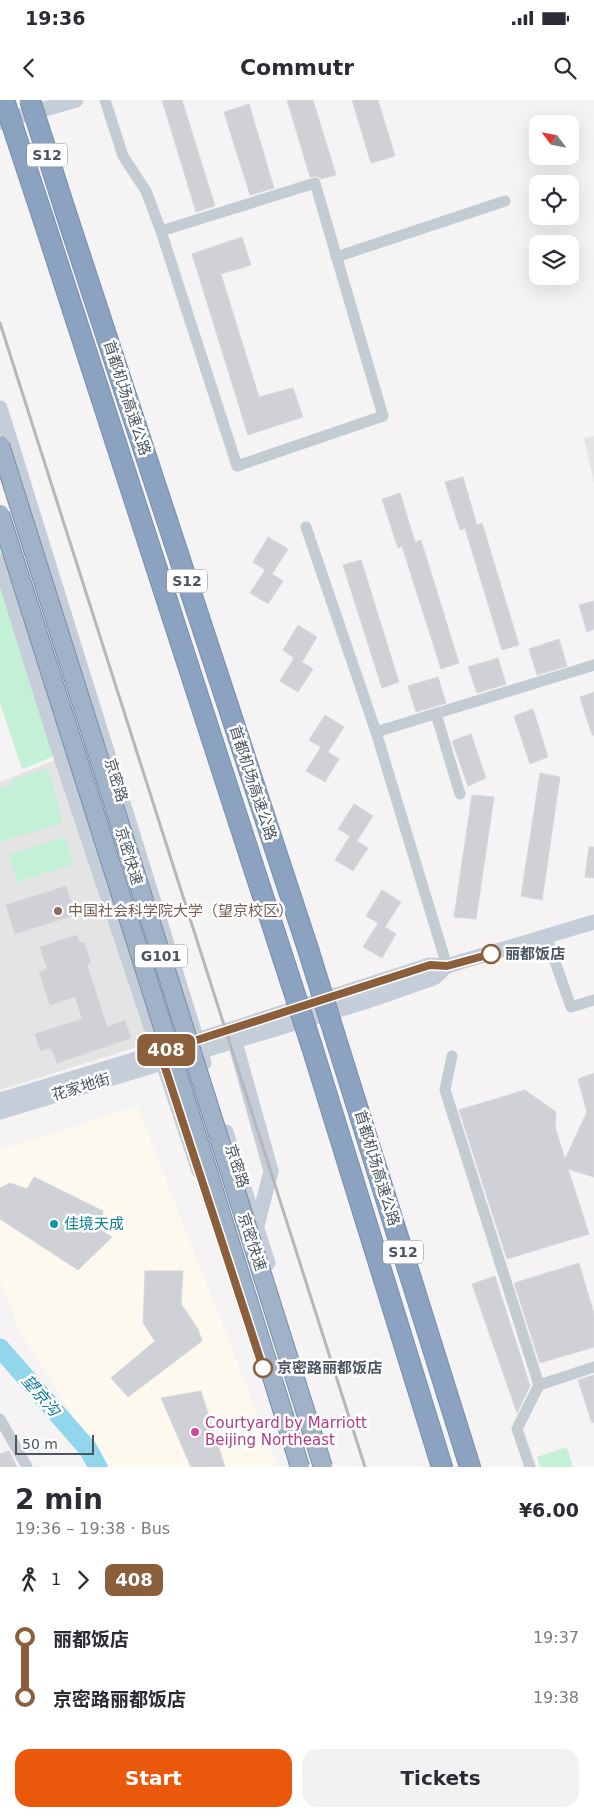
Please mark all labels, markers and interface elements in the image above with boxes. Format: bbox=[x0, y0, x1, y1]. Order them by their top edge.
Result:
text: 19:36 bbox=[25, 7, 85, 29]
icon: back bbox=[15, 54, 43, 82]
icon: search bbox=[551, 54, 579, 82]
text: Commutr bbox=[240, 55, 354, 80]
north arrow bbox=[529, 115, 579, 165]
map controls bbox=[529, 115, 579, 285]
road number: S12 bbox=[27, 144, 67, 166]
button: locate bbox=[529, 175, 579, 225]
button: layers bbox=[529, 235, 579, 285]
street label: 首都机场高速公路 bbox=[100, 338, 154, 458]
road number: S12 bbox=[167, 570, 207, 592]
street label: 首都机场高速公路 bbox=[226, 723, 280, 843]
street label: 京密路 bbox=[101, 756, 131, 804]
street label: 京密快速 bbox=[112, 825, 146, 887]
place label: 中国社会科学院大学（望京校区） bbox=[68, 902, 293, 920]
marker: 中国社会科学院大学（望京校区） bbox=[52, 905, 64, 917]
road number: G101 bbox=[135, 944, 187, 968]
marker: 丽都饭店 bbox=[481, 944, 501, 964]
place label: 丽都饭店 bbox=[505, 945, 565, 963]
line badge: 408 bbox=[137, 1034, 195, 1066]
text: 408 bbox=[147, 1039, 185, 1060]
street label: 花家地街 bbox=[50, 1070, 112, 1104]
street label: 首都机场高速公路 bbox=[351, 1108, 403, 1228]
street label: 京密路 bbox=[221, 1142, 253, 1190]
street label: 京密快速 bbox=[234, 1211, 270, 1273]
place label: 佳境天成 bbox=[64, 1215, 124, 1233]
marker: 佳境天成 bbox=[48, 1218, 60, 1230]
road number: S12 bbox=[383, 1240, 423, 1264]
marker: 京密路丽都饭店 bbox=[253, 1358, 273, 1378]
place label: 京密路丽都饭店 bbox=[277, 1359, 382, 1377]
water label: 望京沟 bbox=[18, 1371, 65, 1421]
place label: Courtyard by Marriott Beijing Northeast bbox=[205, 1414, 367, 1449]
marker: Courtyard by Marriott Beijing Northeast bbox=[189, 1426, 201, 1438]
scale bar bbox=[15, 1432, 94, 1455]
text: 50 m bbox=[22, 1436, 58, 1452]
text: 2 min bbox=[15, 1483, 103, 1516]
text: ¥6.00 bbox=[519, 1499, 579, 1521]
text: 19:36 – 19:38 · Bus bbox=[15, 1519, 170, 1538]
icon: walk bbox=[15, 1566, 43, 1594]
icon: forward bbox=[69, 1566, 97, 1594]
text: 408 bbox=[115, 1569, 153, 1590]
text: 1 bbox=[51, 1570, 61, 1589]
text: 丽都饭店 bbox=[53, 1628, 129, 1650]
text: 19:37 bbox=[533, 1628, 579, 1647]
text: 京密路丽都饭店 bbox=[53, 1688, 186, 1710]
text: 19:38 bbox=[533, 1688, 579, 1707]
button: Start bbox=[15, 1749, 292, 1807]
button: Tickets bbox=[302, 1749, 579, 1807]

